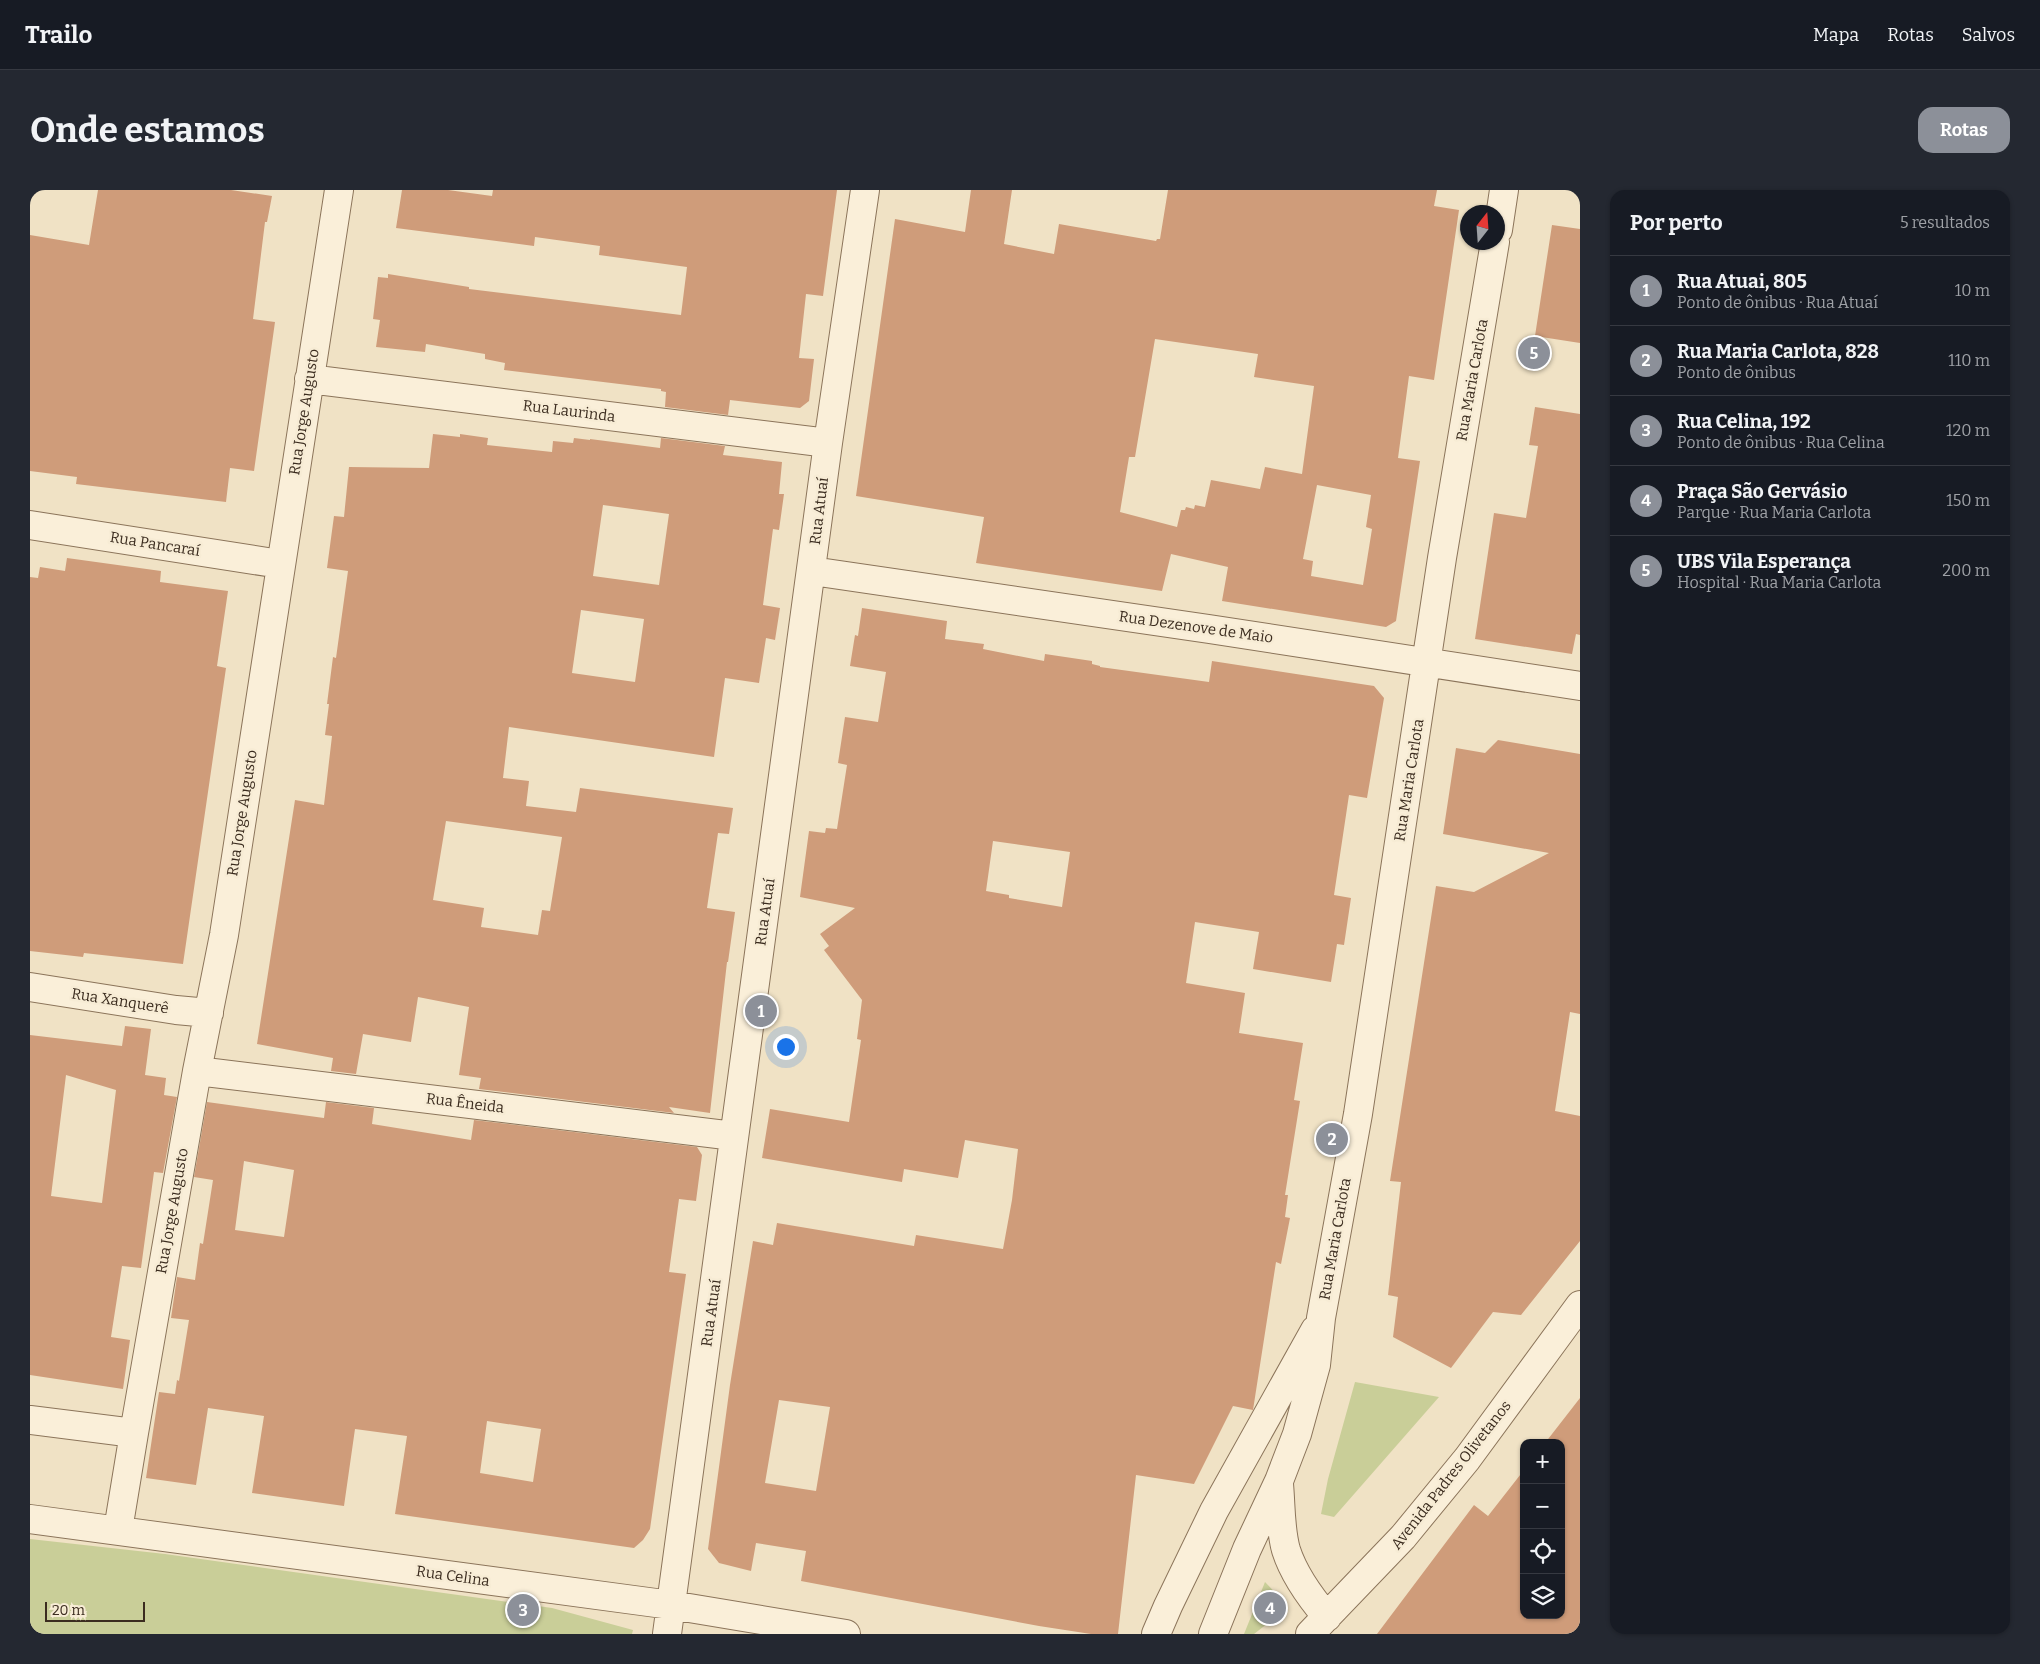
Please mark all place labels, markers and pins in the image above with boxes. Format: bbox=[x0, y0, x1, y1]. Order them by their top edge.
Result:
pin: 5 bbox=[1518, 334, 1550, 372]
pin: 1 bbox=[745, 992, 777, 1030]
pin: 2 bbox=[1316, 1120, 1348, 1158]
pin: 4 bbox=[1254, 1589, 1286, 1627]
pin: 3 bbox=[507, 1591, 539, 1629]

